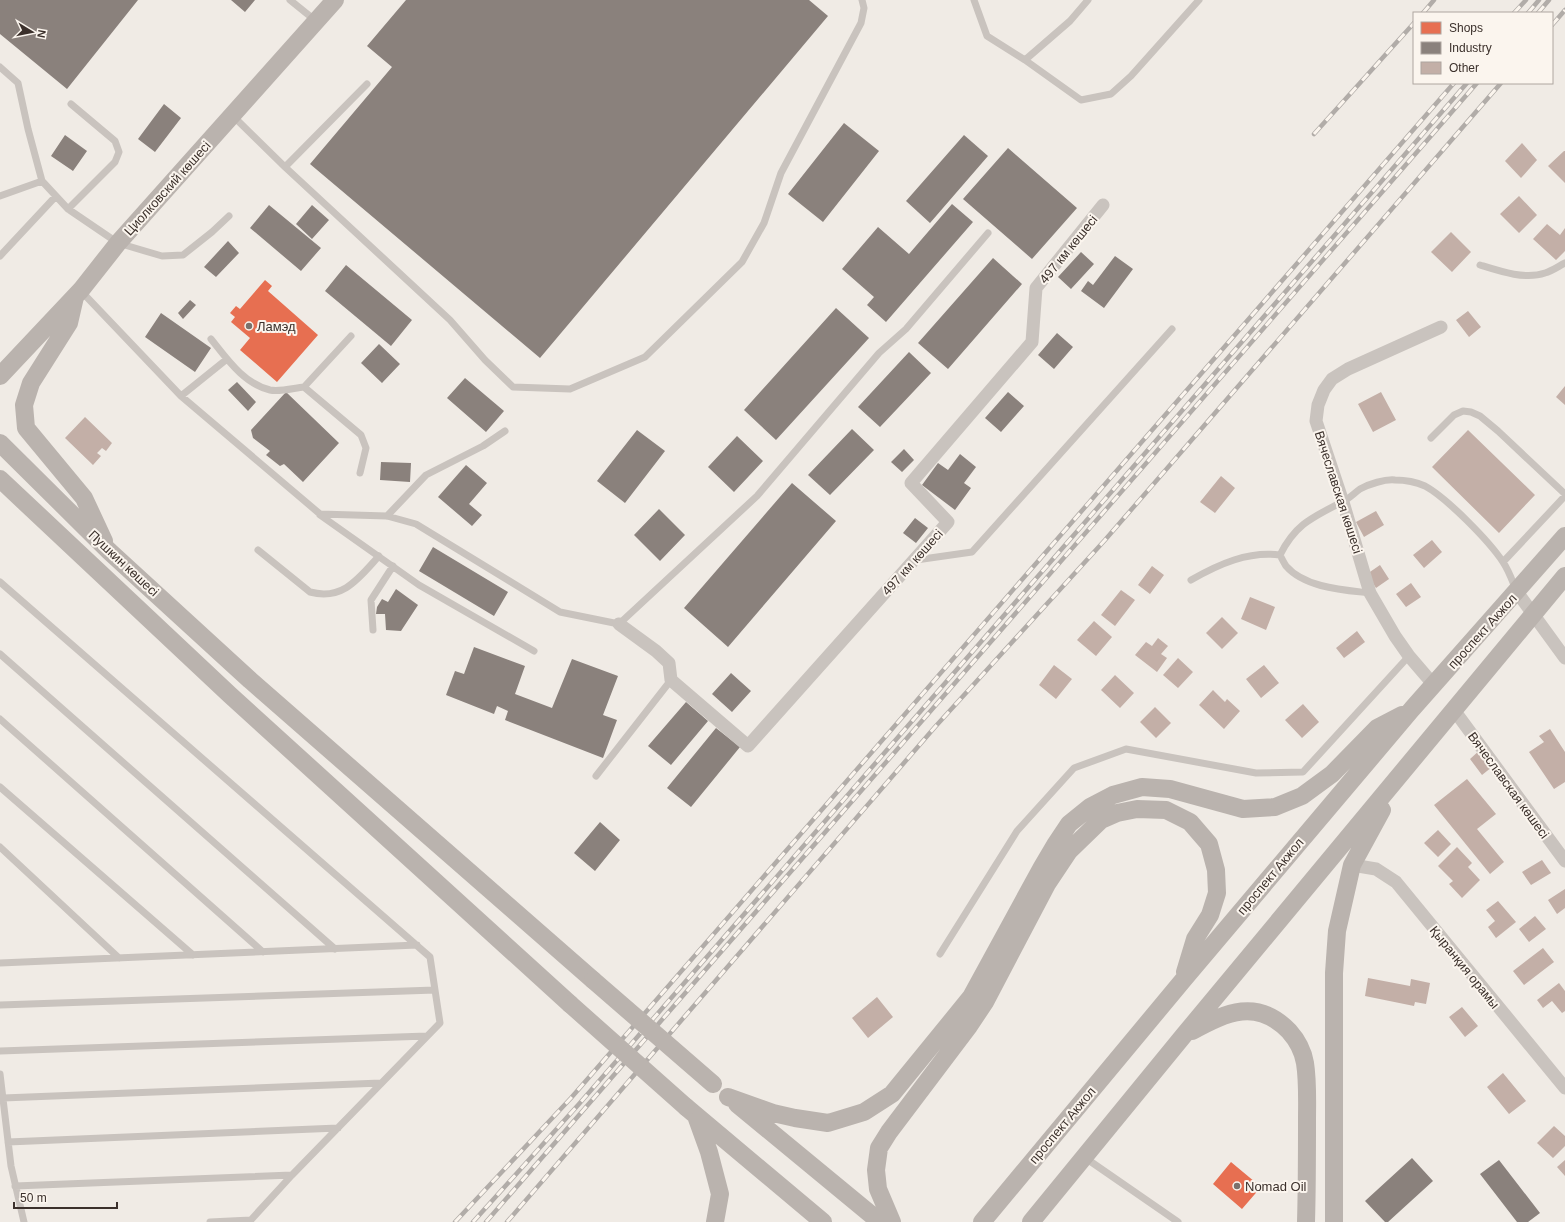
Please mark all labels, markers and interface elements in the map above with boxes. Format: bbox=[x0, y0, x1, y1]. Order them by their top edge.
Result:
north arrow bbox=[12, 12, 52, 52]
legend bbox=[1413, 12, 1553, 84]
text: Shops bbox=[1449, 21, 1483, 35]
text: N bbox=[35, 29, 48, 39]
text: Industry bbox=[1449, 41, 1492, 55]
text: Other bbox=[1449, 61, 1479, 75]
street label: Циолковский көшесі bbox=[121, 138, 214, 239]
street label: 497 км көшесі bbox=[1036, 212, 1101, 286]
place label: Ламэд bbox=[257, 319, 296, 334]
marker: Ламэд bbox=[244, 321, 254, 331]
street label: Вячеславская көшесі bbox=[1312, 429, 1365, 555]
street label: 497 км көшесі bbox=[879, 526, 946, 598]
street label: Пушкин көшесі bbox=[86, 527, 162, 600]
street label: проспект Акжол bbox=[1445, 591, 1520, 672]
street label: Вячеславская көшесі bbox=[1465, 729, 1552, 842]
street label: проспект Акжол bbox=[1234, 835, 1307, 918]
street label: Қыранқия орамы bbox=[1427, 923, 1503, 1012]
street label: проспект Акжол bbox=[1026, 1084, 1099, 1167]
place label: Nomad Oil bbox=[1245, 1179, 1307, 1194]
marker: Nomad Oil bbox=[1232, 1181, 1242, 1191]
scale bar bbox=[14, 1184, 117, 1210]
text: 50 m bbox=[20, 1191, 47, 1205]

